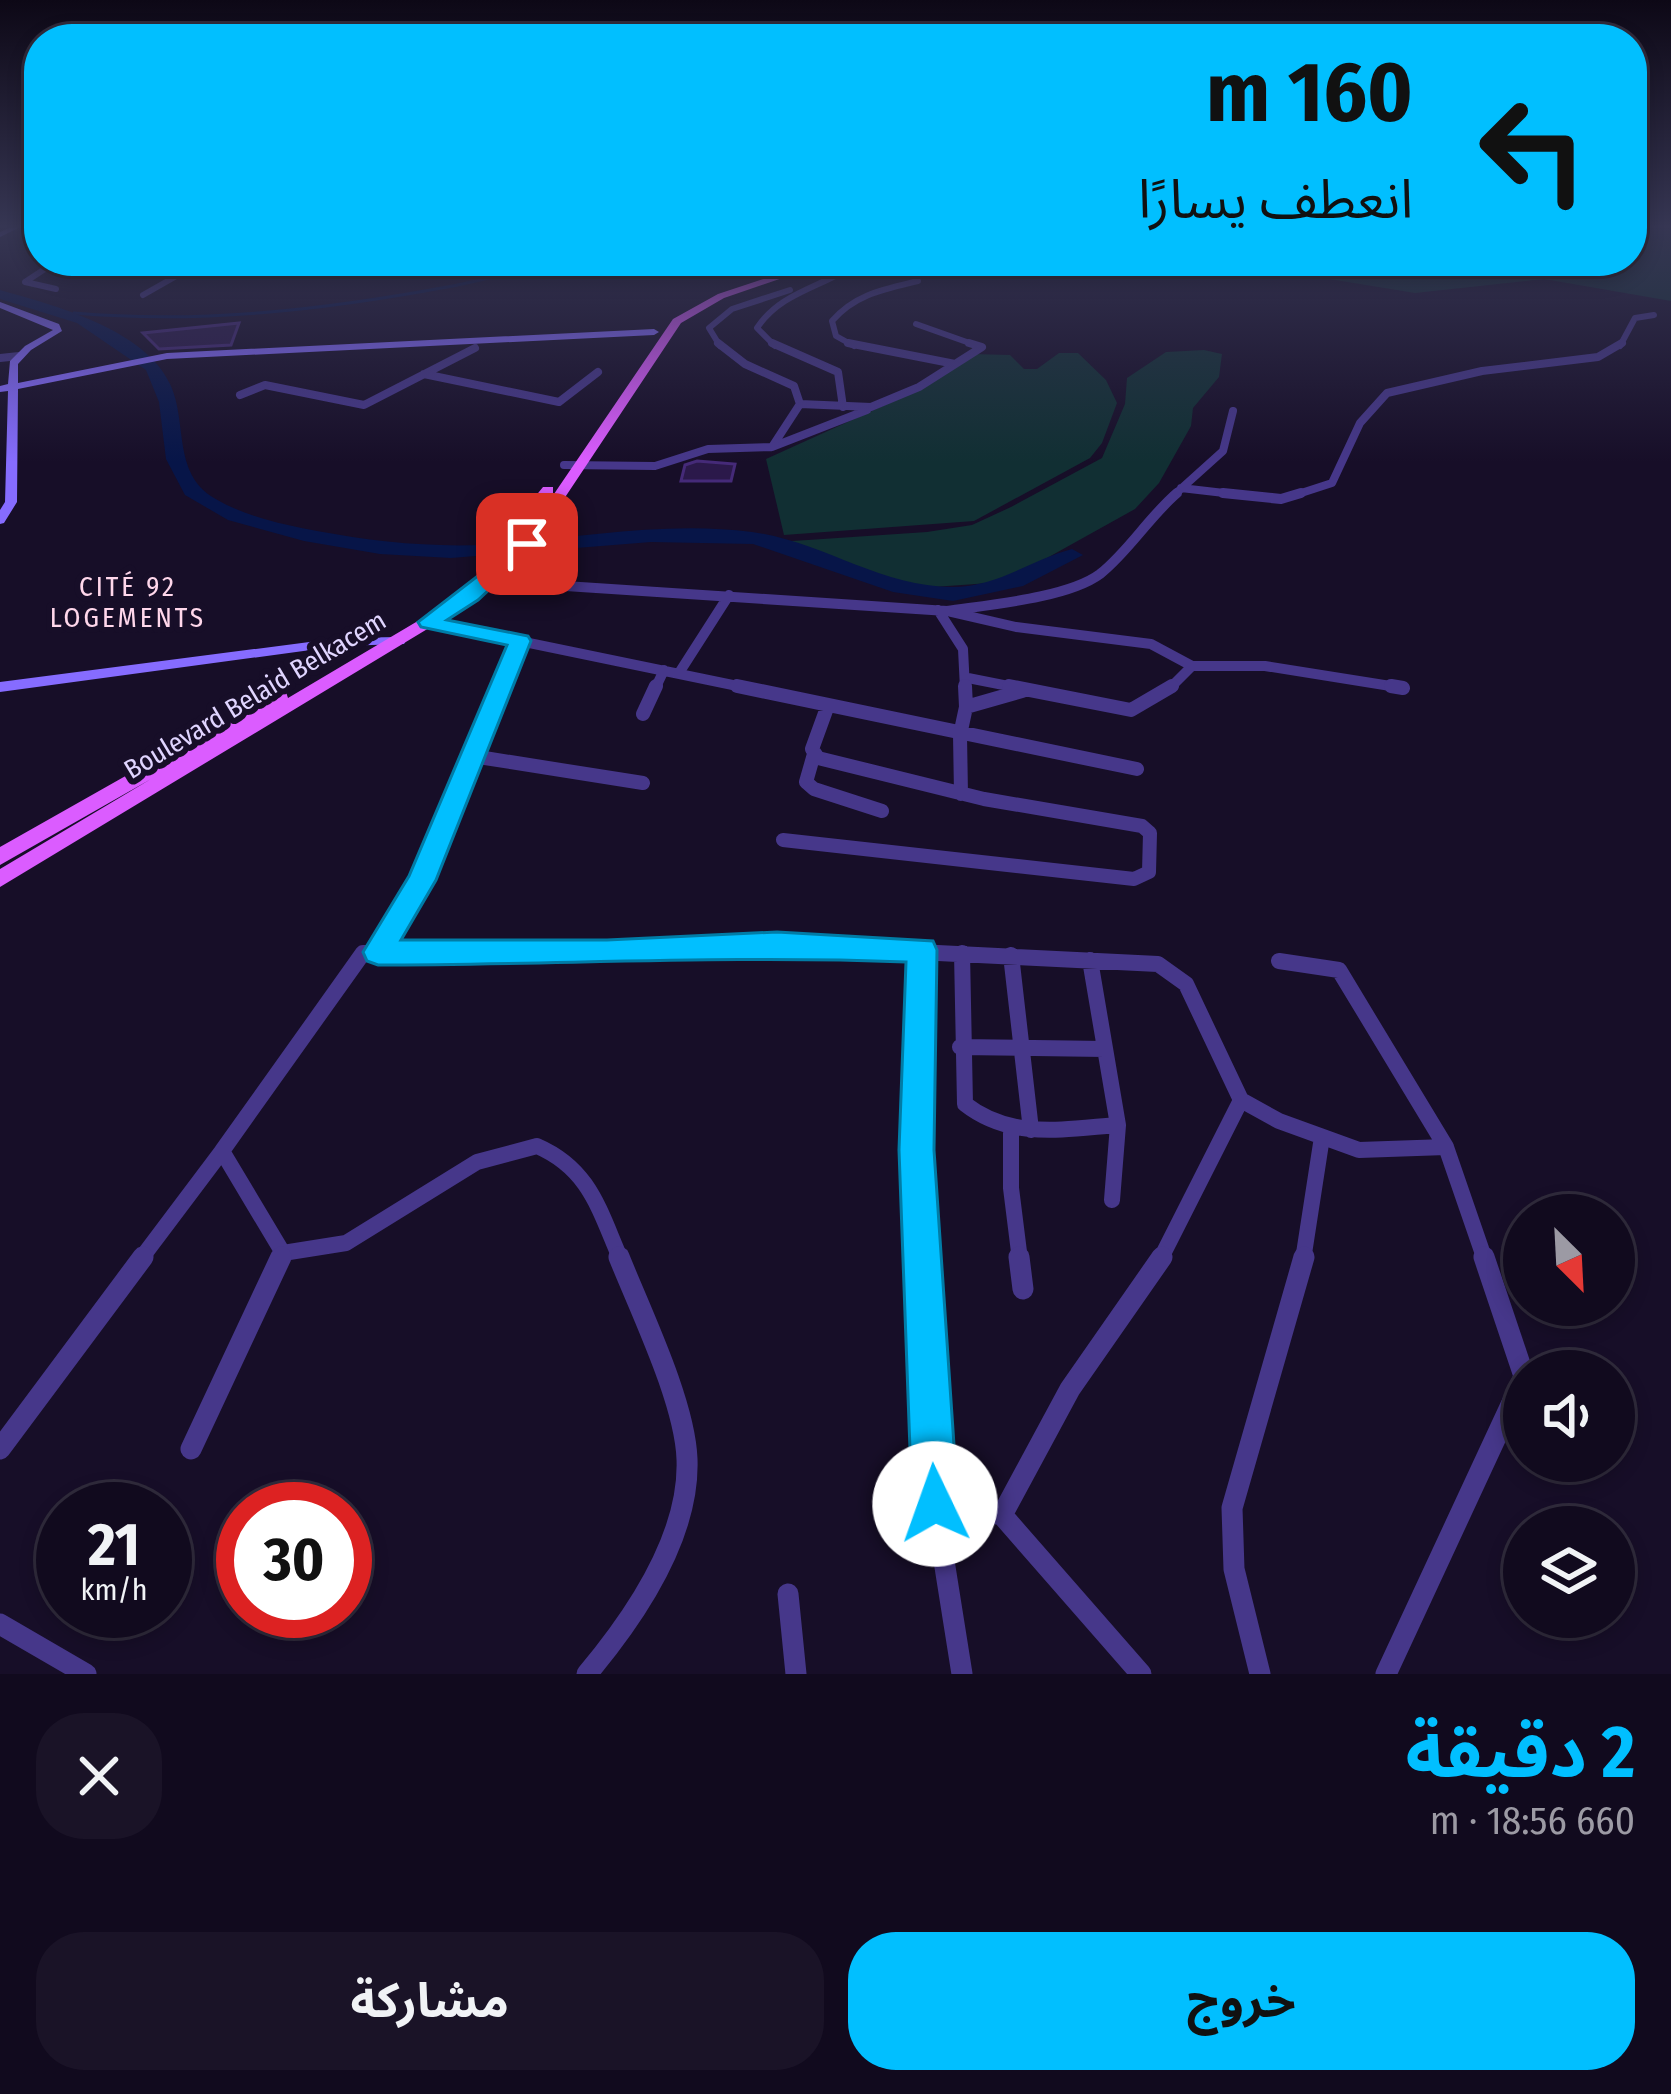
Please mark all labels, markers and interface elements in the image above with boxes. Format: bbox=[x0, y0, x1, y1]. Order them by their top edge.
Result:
text: 160 m bbox=[1206, 42, 1413, 143]
icon: left bbox=[1455, 72, 1611, 228]
text: انعطف يسارًا bbox=[1138, 168, 1413, 232]
pin bbox=[476, 493, 578, 595]
icon: arrive bbox=[494, 511, 560, 577]
district label: CITÉ 92 LOGEMENTS bbox=[50, 570, 206, 634]
street label: Boulevard Belaid Belkacem bbox=[118, 604, 392, 786]
north arrow bbox=[1503, 1194, 1635, 1326]
map controls bbox=[1503, 1194, 1635, 1638]
button: sound bbox=[1503, 1350, 1635, 1482]
position arrow bbox=[872, 1441, 998, 1567]
speed limit sign: 30 bbox=[216, 1482, 372, 1638]
button: layers bbox=[1503, 1506, 1635, 1638]
text: 21 bbox=[88, 1509, 140, 1581]
text: km/h bbox=[81, 1572, 147, 1608]
text: 2 دقيقة bbox=[1406, 1710, 1635, 1796]
button: close bbox=[36, 1713, 162, 1839]
text: 660 m · 18:56 bbox=[1430, 1798, 1635, 1844]
button: مشاركة bbox=[36, 1932, 824, 2070]
button: خروج bbox=[848, 1932, 1635, 2070]

